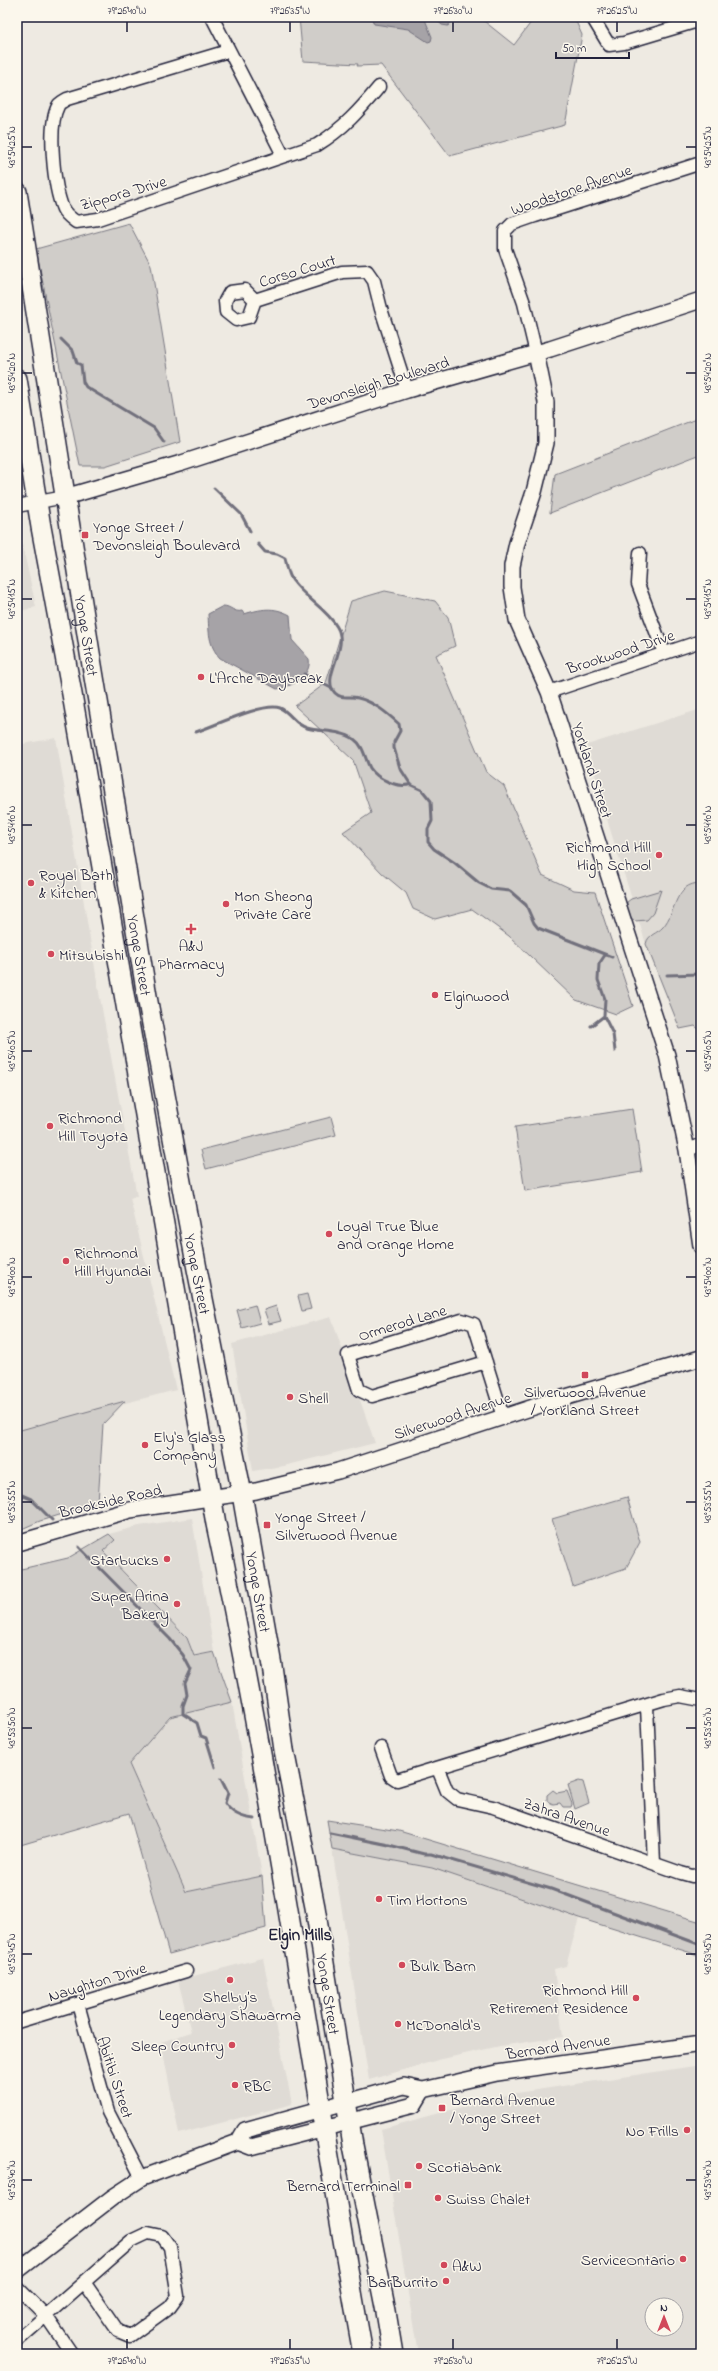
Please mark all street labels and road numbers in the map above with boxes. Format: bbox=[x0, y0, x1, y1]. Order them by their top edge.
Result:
street label: Woodstone Avenue bbox=[508, 159, 636, 223]
street label: Zippora Drive bbox=[78, 170, 170, 218]
street label: Corso Court bbox=[256, 249, 339, 295]
street label: Devonsleigh Boulevard bbox=[304, 351, 452, 417]
street label: Yonge Street bbox=[67, 593, 104, 679]
street label: Brookwood Drive bbox=[563, 624, 679, 682]
street label: Yorkland Street bbox=[564, 720, 618, 822]
street label: Yonge Street bbox=[120, 913, 157, 998]
street label: Yonge Street bbox=[177, 1232, 216, 1317]
street label: Ormerod Lane bbox=[356, 1299, 450, 1349]
street label: Silverwood Avenue bbox=[391, 1386, 515, 1447]
street label: Brookside Road bbox=[56, 1478, 164, 1526]
street label: Yonge Street bbox=[238, 1550, 276, 1635]
street label: Zahra Avenue bbox=[520, 1792, 614, 1844]
street label: Yonge Street bbox=[309, 1952, 345, 2037]
street label: Naughton Drive bbox=[45, 1956, 151, 2009]
street label: Bernard Avenue bbox=[504, 2029, 613, 2067]
street label: Abitibi Street bbox=[90, 2033, 139, 2122]

